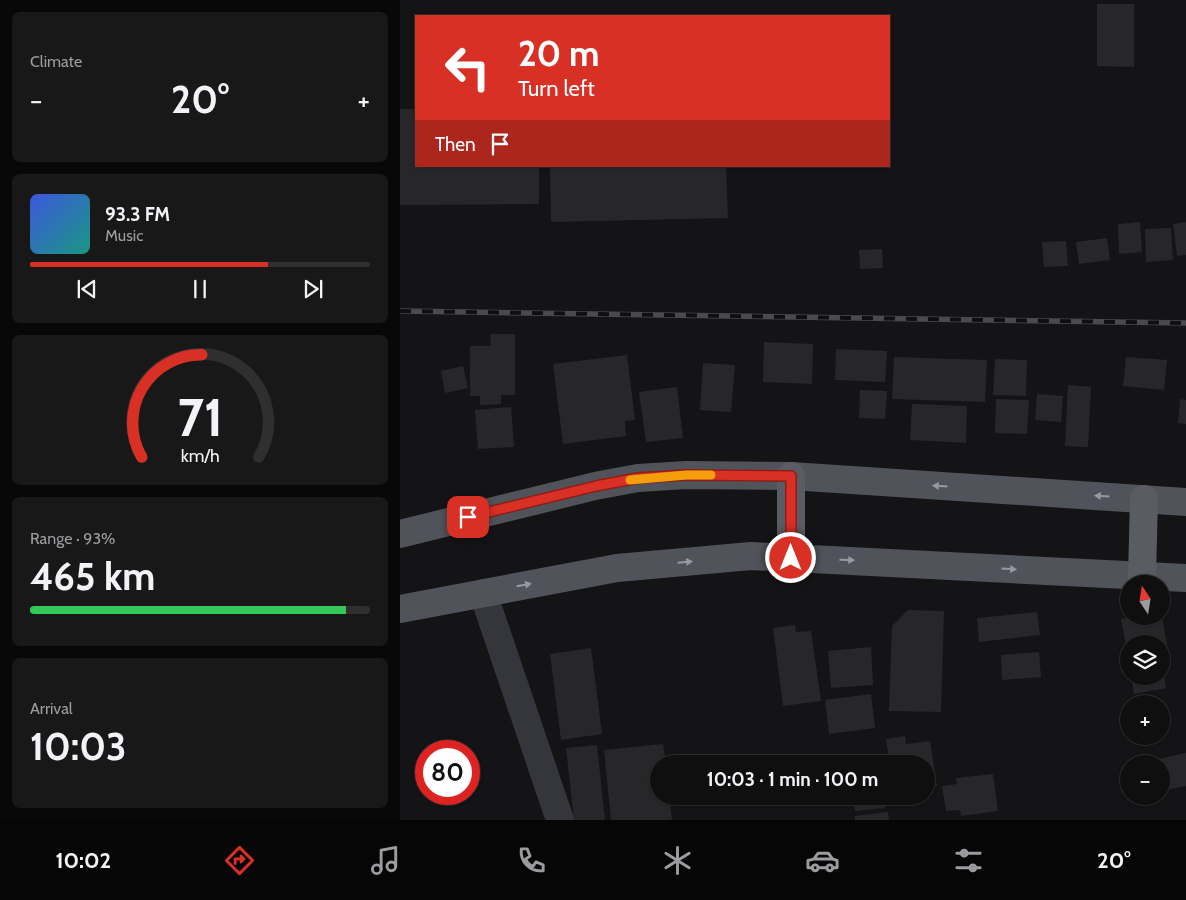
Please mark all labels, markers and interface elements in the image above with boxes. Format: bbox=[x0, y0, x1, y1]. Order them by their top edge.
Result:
text: 20 m bbox=[518, 32, 600, 75]
icon: left bbox=[435, 35, 500, 100]
text: Climate bbox=[30, 52, 82, 71]
text: Turn left bbox=[518, 75, 595, 102]
text: 20° bbox=[171, 76, 229, 123]
text: − bbox=[30, 83, 42, 117]
text: + bbox=[358, 83, 370, 117]
icon: arrive bbox=[486, 130, 514, 158]
text: Then bbox=[435, 133, 476, 156]
text: 93.3 FM bbox=[105, 203, 170, 226]
text: Music bbox=[105, 226, 143, 245]
icon: previous bbox=[73, 275, 101, 303]
icon: pause bbox=[186, 275, 214, 303]
icon: next bbox=[299, 275, 327, 303]
text: 71 bbox=[177, 386, 223, 449]
text: km/h bbox=[180, 445, 220, 466]
one-way arrow bbox=[932, 481, 948, 489]
one-way arrow bbox=[1094, 492, 1110, 500]
pin bbox=[447, 496, 489, 538]
icon: arrive bbox=[454, 503, 482, 531]
text: Range · 93% bbox=[30, 529, 116, 548]
position arrow bbox=[764, 531, 816, 583]
text: 465 km bbox=[30, 553, 155, 600]
one-way arrow bbox=[839, 557, 855, 565]
one-way arrow bbox=[677, 558, 693, 566]
one-way arrow bbox=[1001, 565, 1017, 573]
north arrow bbox=[1120, 575, 1170, 625]
map controls bbox=[1120, 575, 1170, 805]
one-way arrow bbox=[516, 581, 532, 589]
button: layers bbox=[1120, 635, 1170, 685]
button: + bbox=[1120, 695, 1170, 745]
text: Arrival bbox=[30, 699, 73, 718]
text: 10:03 bbox=[30, 723, 127, 770]
speed limit sign: 80 bbox=[415, 740, 480, 805]
button: − bbox=[1120, 755, 1170, 805]
text: 10:03 · 1 min · 100 m bbox=[707, 768, 878, 791]
icon: directions bbox=[222, 843, 257, 878]
icon: music bbox=[368, 843, 403, 878]
icon: phone bbox=[514, 843, 549, 878]
icon: climate bbox=[660, 843, 695, 878]
icon: car bbox=[805, 843, 840, 878]
icon: filters bbox=[951, 843, 986, 878]
text: 10:02 bbox=[55, 847, 111, 874]
text: 20° bbox=[1097, 847, 1131, 874]

